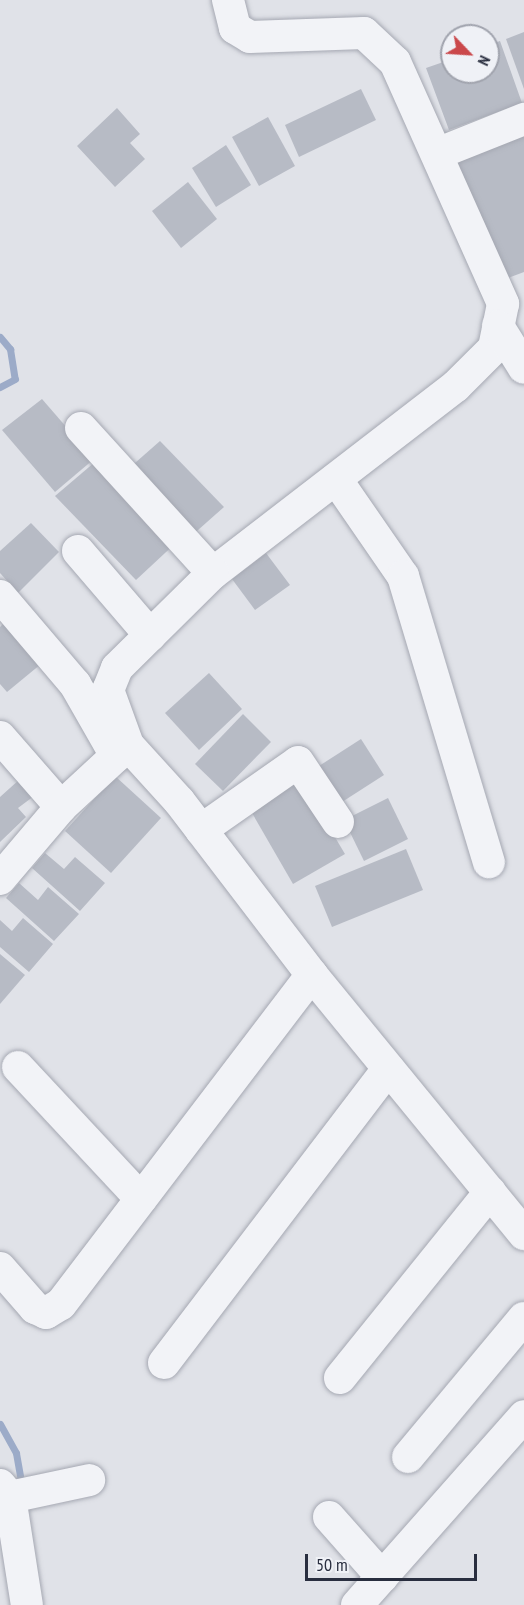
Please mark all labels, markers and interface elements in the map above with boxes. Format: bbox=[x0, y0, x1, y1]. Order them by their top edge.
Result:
north arrow bbox=[440, 24, 500, 84]
text: N bbox=[474, 53, 495, 69]
scale bar bbox=[308, 1542, 480, 1580]
text: 50 m bbox=[316, 1553, 348, 1576]

